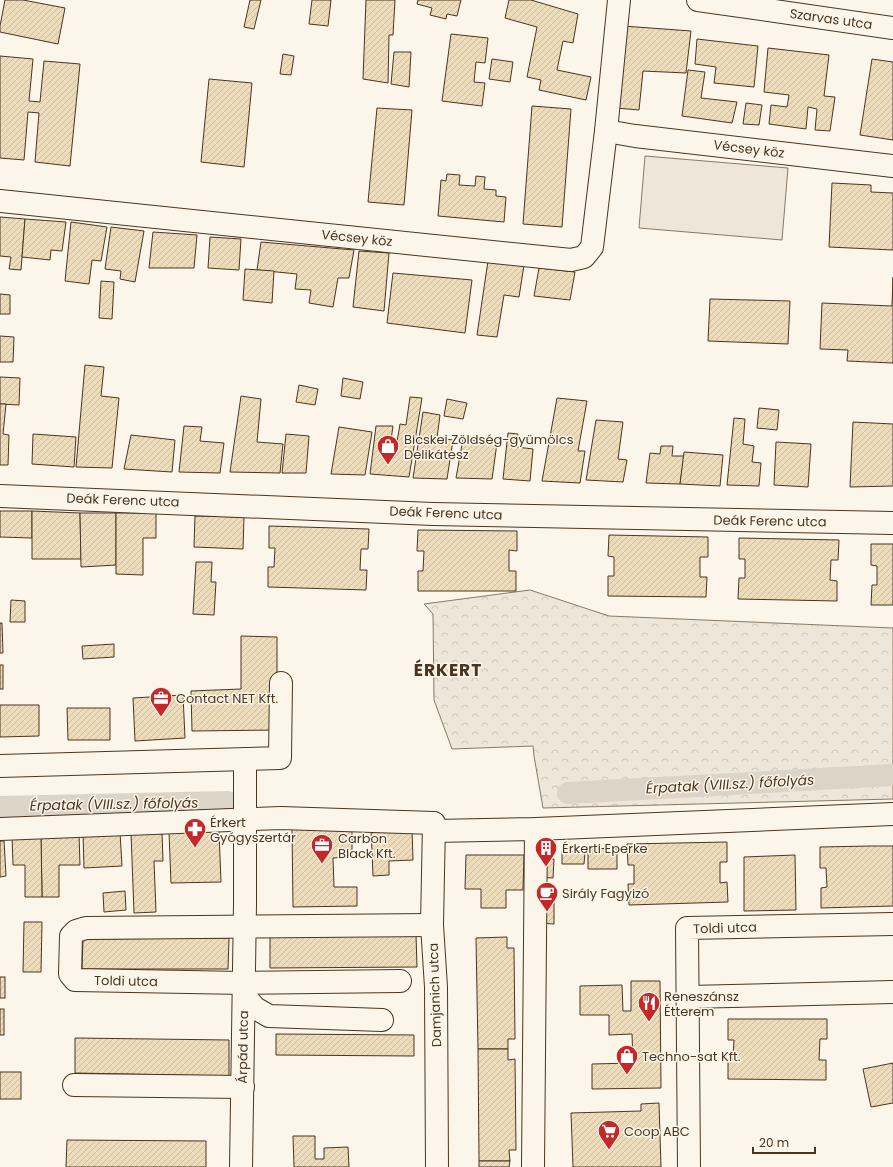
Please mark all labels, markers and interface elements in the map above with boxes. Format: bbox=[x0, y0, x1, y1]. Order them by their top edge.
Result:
street label: Szarvas utca bbox=[788, 4, 874, 34]
street label: Vécsey köz bbox=[712, 135, 786, 163]
street label: Vécsey köz bbox=[321, 225, 394, 251]
place label: Bicskei Zöldség-gyümölcs Delikátesz bbox=[404, 430, 574, 464]
shop icon: Bicskei Zöldség-gyümölcs Delikátesz bbox=[375, 433, 401, 466]
street label: Deák Ferenc utca bbox=[66, 489, 180, 511]
street label: Deák Ferenc utca bbox=[389, 502, 503, 524]
street label: Deák Ferenc utca bbox=[713, 511, 827, 531]
district label: ÉRKERT bbox=[414, 658, 482, 682]
office icon: Contact NET Kft. bbox=[148, 685, 174, 718]
place label: Contact NET Kft. bbox=[176, 689, 278, 708]
water label: Érpatak (VIII.sz.) főfolyás bbox=[645, 770, 815, 798]
water label: Érpatak (VIII.sz.) főfolyás bbox=[29, 793, 199, 815]
place label: Érkert Gyógyszertár bbox=[210, 813, 296, 847]
pharmacy icon: Érkert Gyógyszertár bbox=[182, 816, 208, 849]
place label: Carbon Black Kft. bbox=[338, 829, 396, 863]
office icon: Carbon Black Kft. bbox=[309, 832, 335, 865]
building icon: Érkerti Eperke bbox=[533, 835, 559, 868]
place label: Érkerti Eperke bbox=[562, 839, 648, 858]
cafe icon: Sirály Fagyizó bbox=[534, 880, 560, 913]
place label: Sirály Fagyizó bbox=[562, 884, 649, 903]
street label: Toldi utca bbox=[693, 917, 757, 939]
street label: Damjanich utca bbox=[424, 943, 446, 1047]
street label: Toldi utca bbox=[94, 971, 158, 991]
place label: Reneszánsz Étterem bbox=[664, 987, 739, 1021]
restaurant icon: Reneszánsz Étterem bbox=[636, 990, 662, 1023]
street label: Árpád utca bbox=[233, 1010, 253, 1084]
shop icon: Techno-sat Kft. bbox=[614, 1043, 640, 1076]
place label: Techno-sat Kft. bbox=[642, 1047, 741, 1066]
supermarket icon: Coop ABC bbox=[596, 1118, 622, 1151]
place label: Coop ABC bbox=[624, 1122, 690, 1141]
scale bar bbox=[753, 1129, 815, 1155]
text: 20 m bbox=[759, 1134, 789, 1151]

